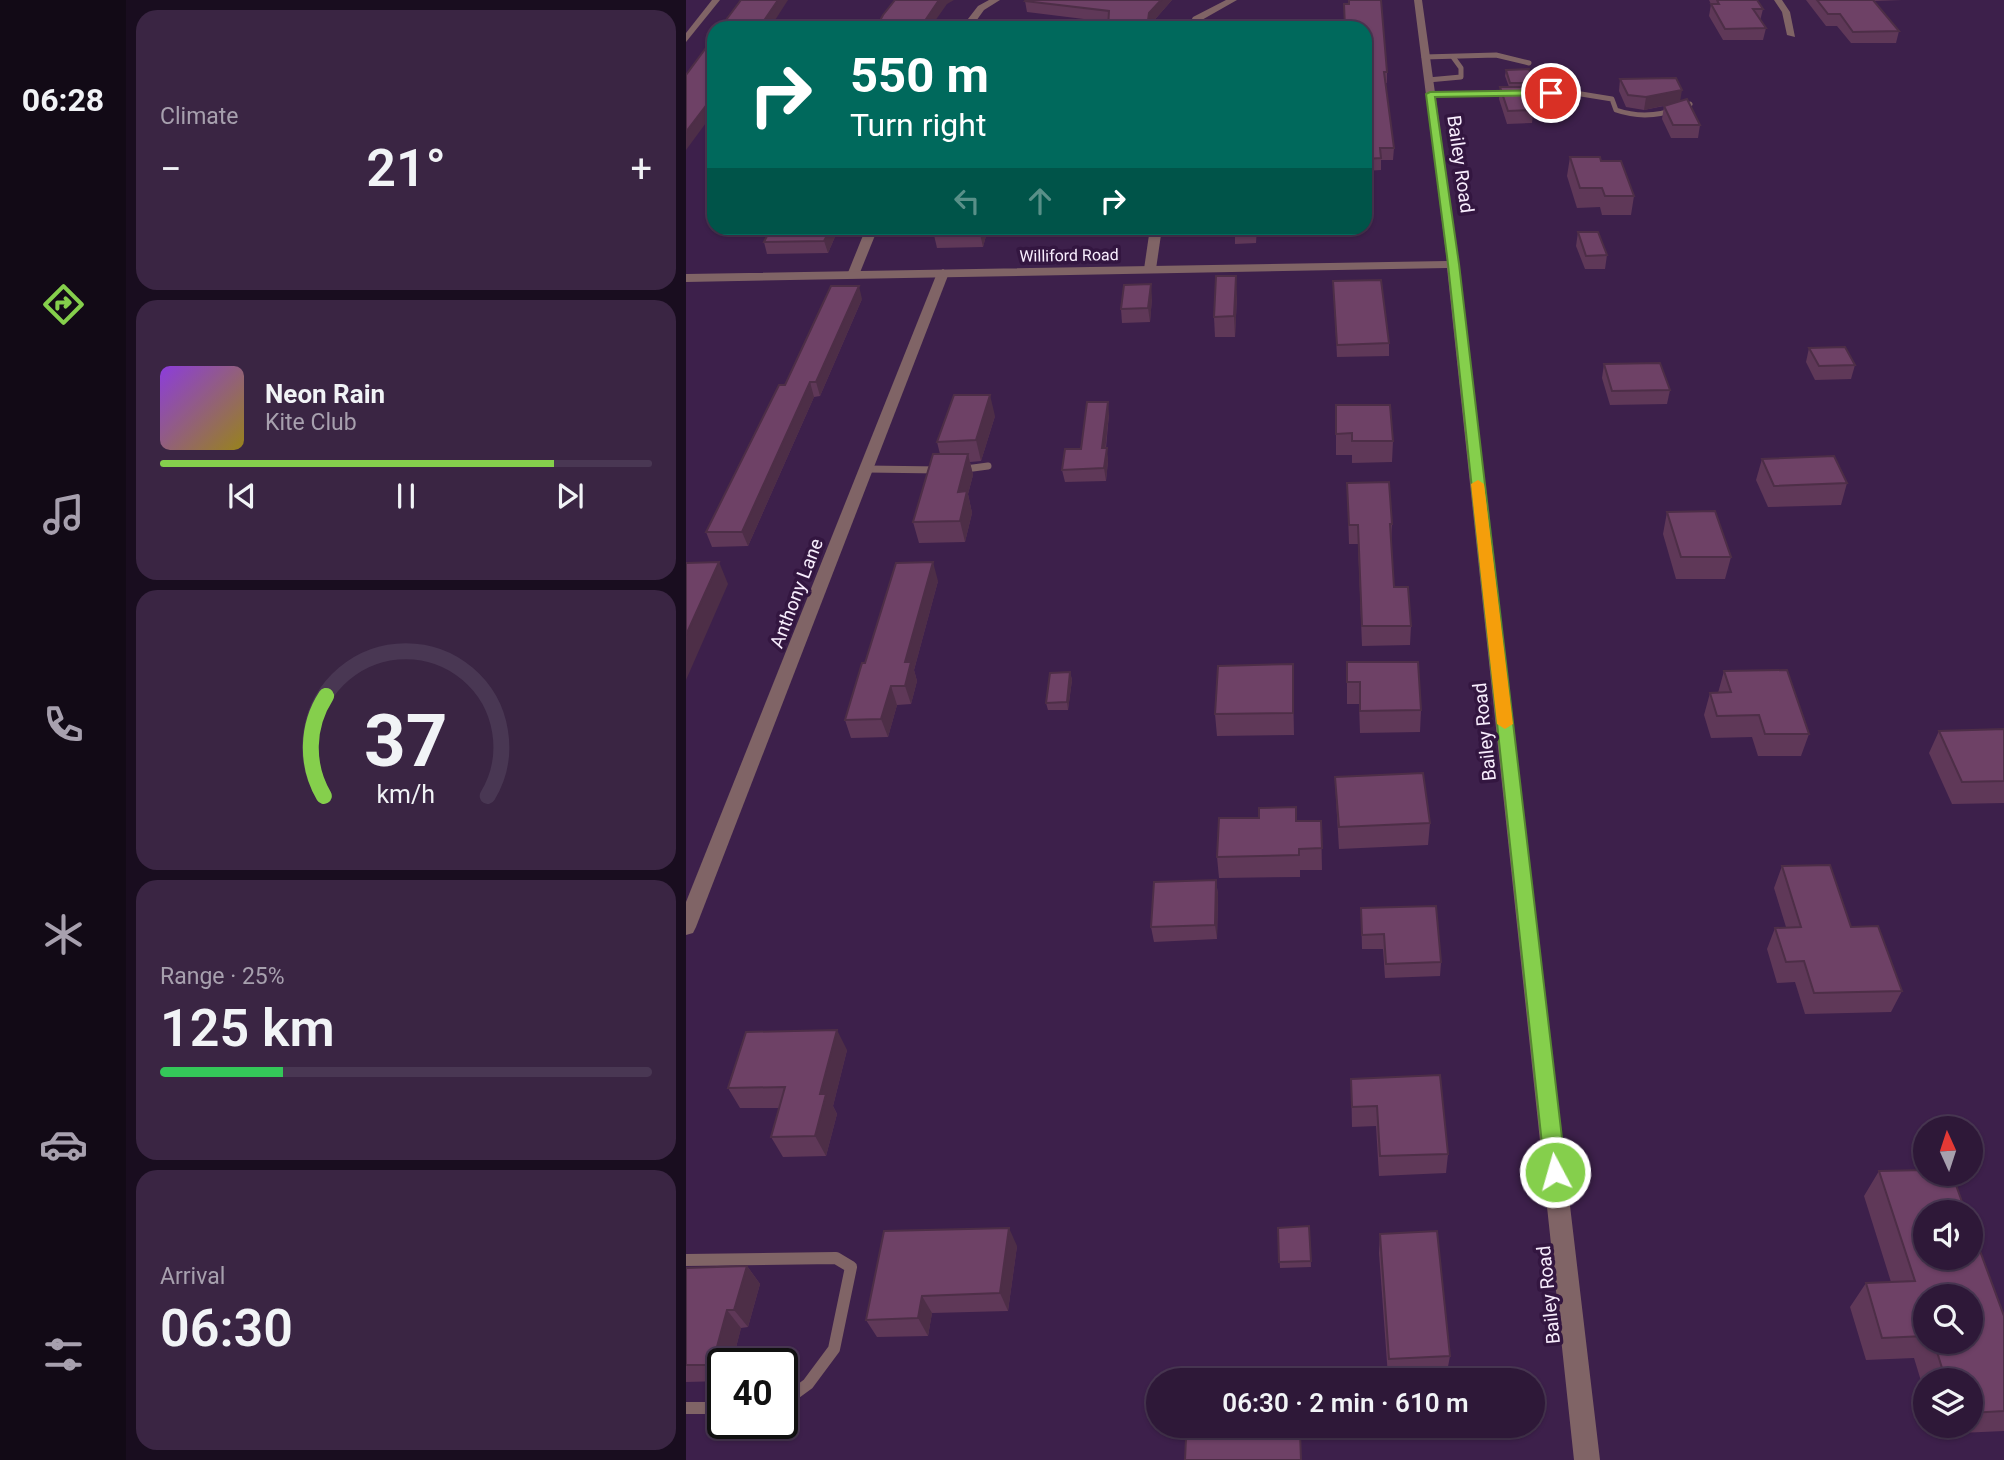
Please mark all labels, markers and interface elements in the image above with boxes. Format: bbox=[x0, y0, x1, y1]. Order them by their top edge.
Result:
text: 550 m bbox=[850, 47, 989, 104]
icon: right bbox=[735, 49, 826, 140]
pin bbox=[1521, 63, 1581, 123]
icon: arrive bbox=[1532, 74, 1570, 112]
text: 06:28 bbox=[22, 81, 104, 119]
text: Climate bbox=[160, 103, 239, 130]
text: Turn right bbox=[850, 106, 986, 144]
street label: Bailey Road bbox=[1442, 114, 1479, 215]
text: 21° bbox=[366, 138, 446, 199]
text: − bbox=[160, 147, 182, 191]
text: + bbox=[630, 147, 652, 191]
icon: left bbox=[948, 182, 986, 220]
icon: ahead bbox=[1021, 182, 1059, 220]
icon: right bbox=[1094, 182, 1132, 220]
street label: Williford Road bbox=[1019, 245, 1119, 266]
icon: directions bbox=[39, 280, 88, 329]
text: Neon Rain bbox=[265, 379, 385, 409]
text: Kite Club bbox=[265, 409, 357, 436]
icon: previous bbox=[223, 477, 261, 515]
icon: pause bbox=[387, 477, 425, 515]
icon: next bbox=[551, 477, 589, 515]
icon: music bbox=[39, 490, 88, 539]
street label: Anthony Lane bbox=[765, 535, 828, 651]
street label: Bailey Road bbox=[1468, 682, 1501, 782]
text: 37 bbox=[364, 698, 448, 784]
icon: phone bbox=[39, 700, 88, 749]
text: km/h bbox=[377, 780, 435, 809]
icon: climate bbox=[39, 910, 88, 959]
text: Range · 25% bbox=[160, 963, 285, 990]
text: 125 km bbox=[160, 998, 335, 1059]
north arrow bbox=[1913, 1116, 1983, 1186]
map controls bbox=[1913, 1116, 1983, 1438]
icon: car bbox=[39, 1120, 88, 1169]
position arrow bbox=[1518, 1135, 1592, 1209]
button: sound bbox=[1913, 1200, 1983, 1270]
street label: Bailey Road bbox=[1532, 1245, 1565, 1345]
text: Arrival bbox=[160, 1263, 225, 1290]
button: search bbox=[1913, 1284, 1983, 1354]
text: 06:30 bbox=[160, 1298, 293, 1359]
icon: filters bbox=[39, 1330, 88, 1379]
speed limit sign: 40 bbox=[707, 1348, 798, 1439]
button: layers bbox=[1913, 1368, 1983, 1438]
text: 06:30 · 2 min · 610 m bbox=[1222, 1388, 1469, 1418]

